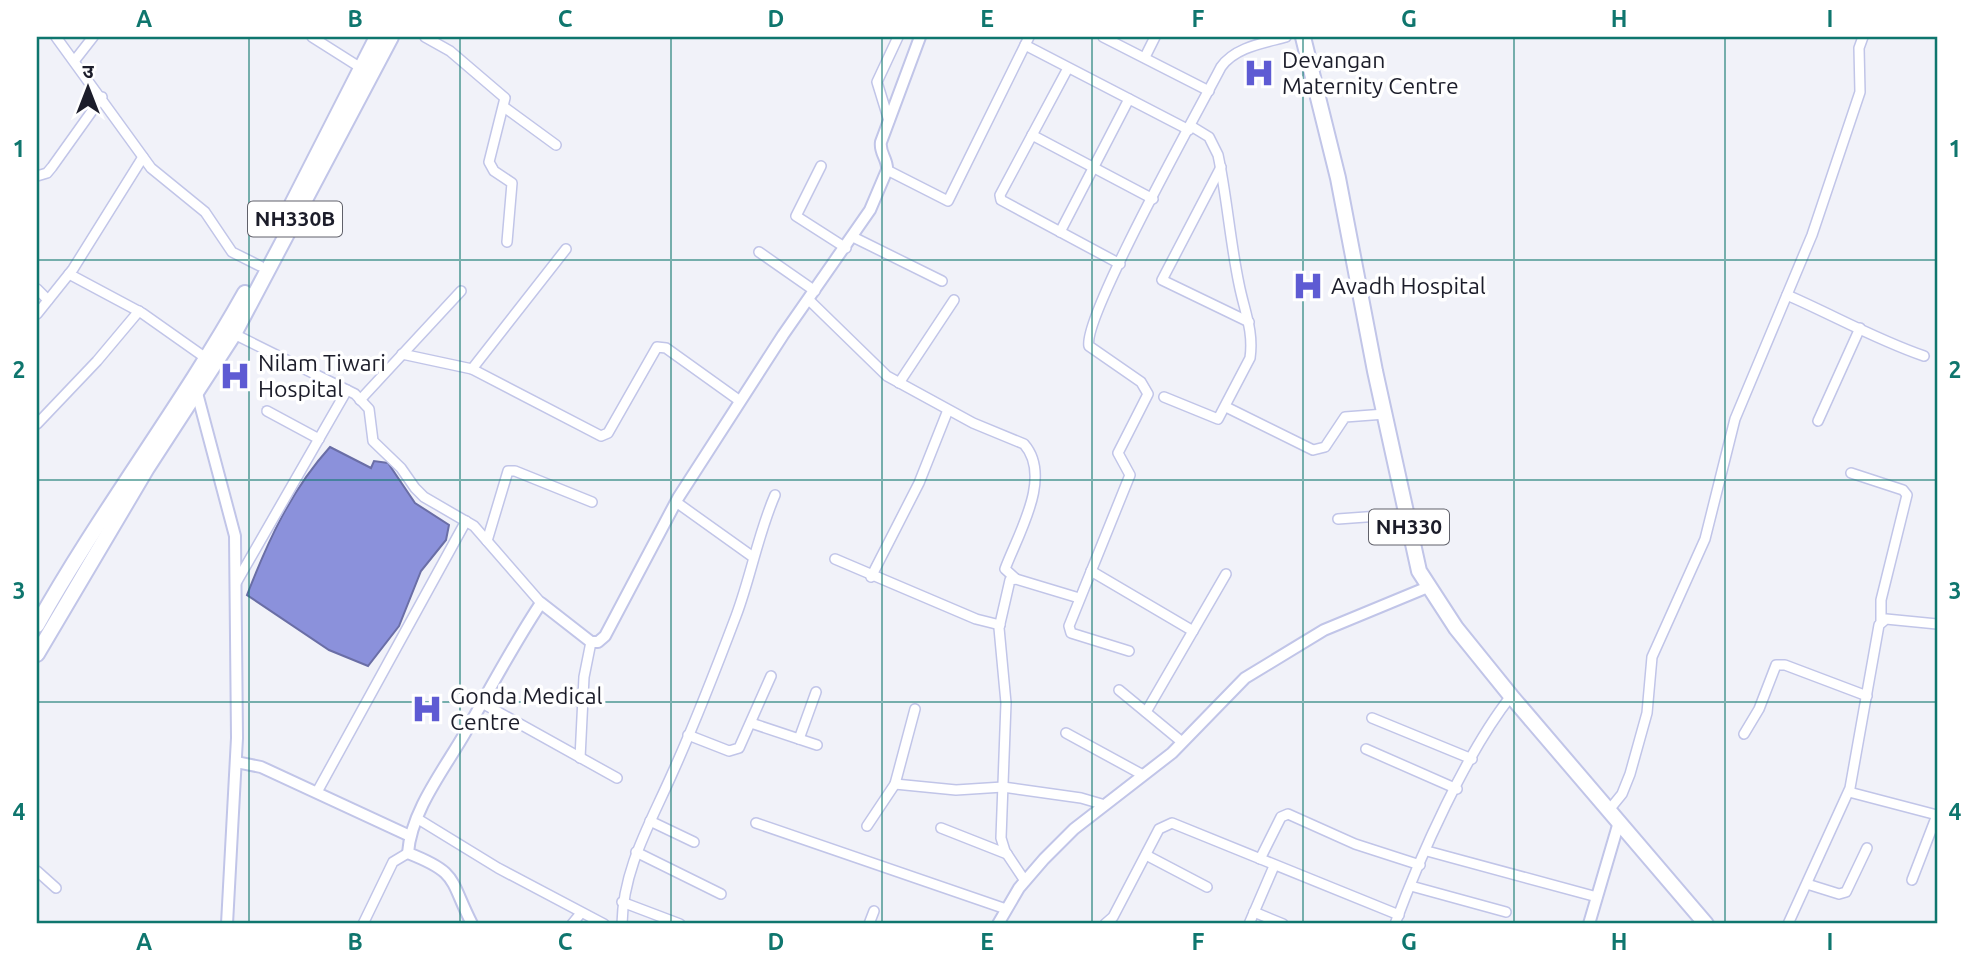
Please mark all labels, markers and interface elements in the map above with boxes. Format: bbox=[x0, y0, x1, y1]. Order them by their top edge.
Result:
text: A bbox=[136, 6, 152, 31]
text: B bbox=[347, 6, 363, 31]
text: C bbox=[558, 6, 573, 31]
text: D bbox=[768, 6, 784, 31]
text: E bbox=[980, 6, 994, 31]
text: F bbox=[1192, 6, 1205, 31]
text: G bbox=[1401, 6, 1417, 31]
text: H bbox=[1611, 6, 1627, 31]
text: I bbox=[1827, 6, 1833, 31]
place label: Devangan Maternity Centre bbox=[1282, 47, 1459, 98]
north arrow bbox=[52, 52, 122, 122]
hospital icon: Devangan Maternity Centre bbox=[1242, 56, 1276, 90]
text: उ bbox=[82, 60, 94, 82]
text: 1 bbox=[13, 136, 25, 161]
text: 1 bbox=[1949, 136, 1961, 161]
road number: NH330B bbox=[248, 202, 342, 236]
hospital icon: Avadh Hospital bbox=[1291, 269, 1325, 303]
place label: Avadh Hospital bbox=[1331, 273, 1486, 298]
place label: Nilam Tiwari Hospital bbox=[258, 350, 386, 401]
text: 2 bbox=[13, 357, 25, 382]
text: 2 bbox=[1949, 357, 1961, 382]
hospital icon: Nilam Tiwari Hospital bbox=[218, 359, 252, 393]
road number: NH330 bbox=[1369, 510, 1449, 544]
text: 3 bbox=[13, 578, 25, 603]
text: 3 bbox=[1949, 578, 1961, 603]
place label: Gonda Medical Centre bbox=[450, 683, 603, 734]
hospital icon: Gonda Medical Centre bbox=[410, 692, 444, 726]
text: 4 bbox=[13, 799, 26, 824]
text: 4 bbox=[1949, 799, 1962, 824]
text: A bbox=[136, 929, 152, 954]
text: B bbox=[347, 929, 363, 954]
text: C bbox=[558, 929, 573, 954]
text: D bbox=[768, 929, 784, 954]
text: E bbox=[980, 929, 994, 954]
text: F bbox=[1192, 929, 1205, 954]
text: G bbox=[1401, 929, 1417, 954]
text: H bbox=[1611, 929, 1627, 954]
text: I bbox=[1827, 929, 1833, 954]

